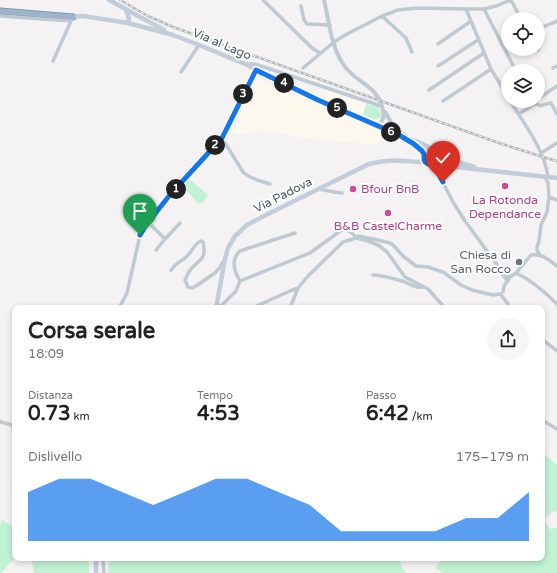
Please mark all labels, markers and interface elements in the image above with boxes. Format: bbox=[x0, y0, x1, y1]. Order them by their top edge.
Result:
map controls bbox=[501, 12, 545, 108]
button: locate bbox=[501, 12, 545, 56]
street label: Via al Lago bbox=[191, 25, 253, 63]
button: layers bbox=[501, 64, 545, 108]
pin: 4 bbox=[274, 73, 294, 93]
text: 4 bbox=[281, 76, 287, 89]
pin: 3 bbox=[233, 84, 253, 104]
text: 3 bbox=[240, 87, 246, 100]
pin: 5 bbox=[327, 98, 347, 118]
text: 5 bbox=[334, 101, 340, 114]
pin: 6 bbox=[381, 122, 401, 142]
text: 6 bbox=[388, 125, 394, 138]
pin: 2 bbox=[205, 135, 225, 155]
text: 2 bbox=[212, 138, 218, 151]
pin bbox=[426, 141, 460, 182]
icon: check bbox=[432, 147, 454, 169]
street label: Via Padova bbox=[252, 174, 314, 216]
pin: 1 bbox=[166, 179, 186, 199]
marker: La Rotonda Dependance bbox=[500, 181, 510, 191]
text: 1 bbox=[173, 182, 179, 195]
place label: Bfour BnB bbox=[361, 182, 419, 196]
marker: Bfour BnB bbox=[348, 184, 358, 194]
place label: La Rotonda Dependance bbox=[469, 193, 541, 221]
pin bbox=[123, 194, 157, 235]
icon: arrive bbox=[129, 200, 151, 222]
marker: B&B CastelCharme bbox=[383, 208, 393, 218]
place label: B&B CastelCharme bbox=[334, 219, 442, 233]
place label: Chiesa di San Rocco bbox=[451, 248, 511, 276]
marker: Chiesa di San Rocco bbox=[514, 257, 524, 267]
text: Corsa serale bbox=[28, 318, 155, 344]
button: share bbox=[487, 318, 529, 360]
text: 18:09 bbox=[28, 346, 64, 362]
text: Distanza bbox=[28, 389, 73, 402]
text: Tempo bbox=[197, 389, 233, 402]
text: Passo bbox=[366, 389, 397, 402]
text: 0.73 bbox=[28, 402, 71, 426]
text: 4:53 bbox=[197, 402, 240, 426]
text: 6:42 bbox=[366, 402, 409, 426]
text: km bbox=[71, 410, 90, 423]
text: /km bbox=[409, 410, 433, 423]
text: Dislivello bbox=[28, 449, 82, 465]
text: 175–179 m bbox=[456, 449, 529, 465]

